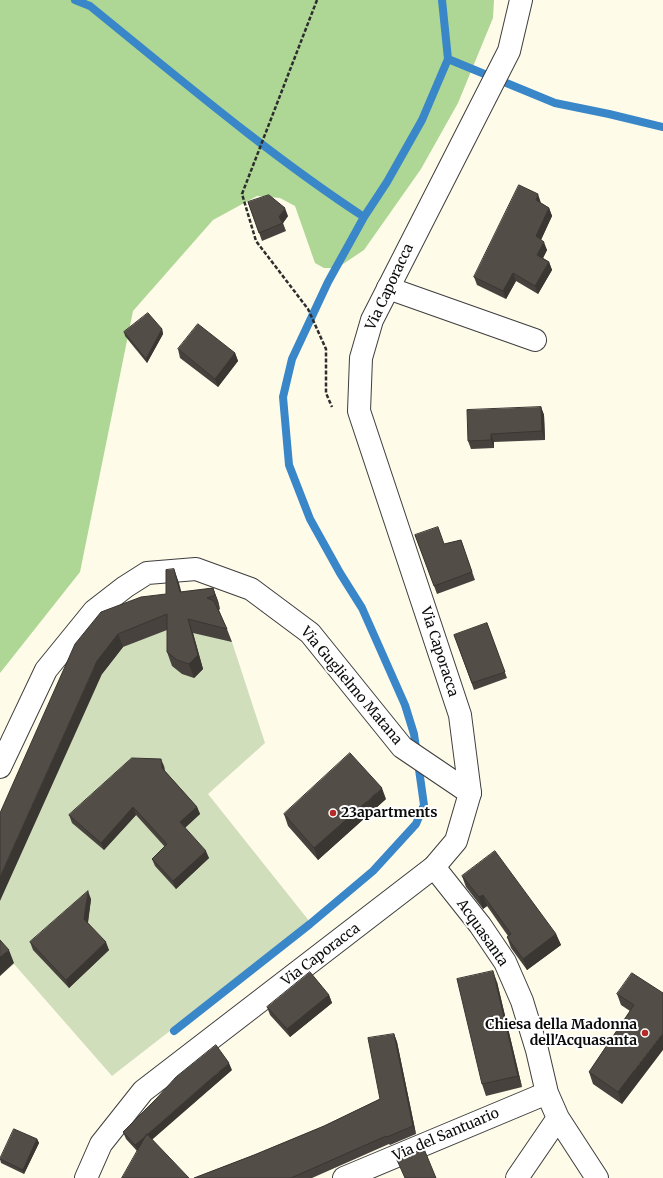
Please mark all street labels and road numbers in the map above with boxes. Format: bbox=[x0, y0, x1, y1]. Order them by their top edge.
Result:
street label: Via Caporacca bbox=[363, 241, 417, 333]
street label: Via Caporacca bbox=[417, 605, 461, 699]
street label: Via Guglielmo Matana bbox=[297, 624, 405, 748]
street label: Acquasanta bbox=[453, 896, 511, 970]
street label: Via Caporacca bbox=[279, 920, 363, 990]
street label: Via del Santuario bbox=[390, 1105, 502, 1165]

